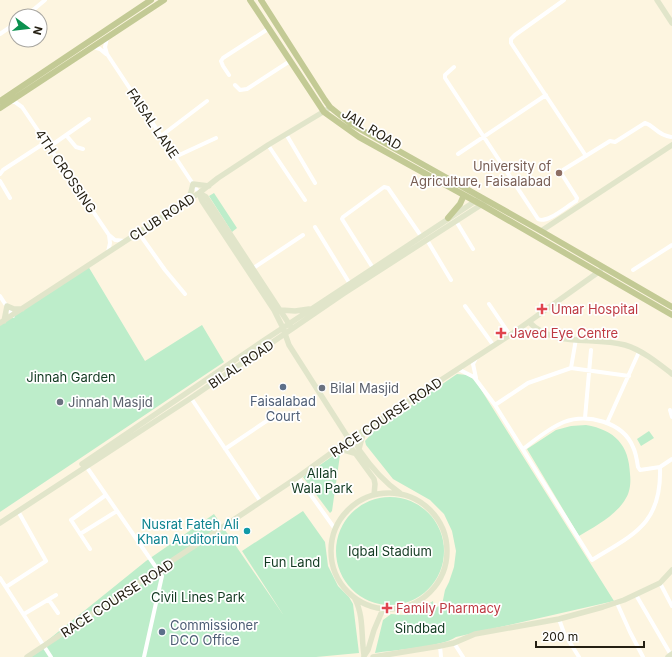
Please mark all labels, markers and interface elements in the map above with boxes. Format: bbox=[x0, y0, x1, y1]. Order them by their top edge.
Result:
north arrow bbox=[8, 8, 48, 48]
text: N bbox=[30, 25, 46, 36]
street label: FAISAL LANE bbox=[124, 85, 182, 161]
street label: JAIL ROAD bbox=[339, 105, 405, 153]
street label: 4TH CROSSING bbox=[32, 126, 100, 216]
place label: University of Agriculture, Faisalabad bbox=[410, 158, 551, 189]
marker: University of Agriculture, Faisalabad bbox=[554, 168, 564, 178]
street label: CLUB ROAD bbox=[126, 190, 198, 244]
place label: Umar Hospital bbox=[551, 301, 638, 317]
marker: Umar Hospital bbox=[536, 303, 548, 315]
place label: Javed Eye Centre bbox=[510, 325, 618, 341]
marker: Javed Eye Centre bbox=[495, 327, 507, 339]
street label: BILAL ROAD bbox=[205, 336, 277, 392]
park label: Jinnah Garden bbox=[26, 369, 116, 385]
street label: RACE COURSE ROAD bbox=[327, 374, 445, 460]
place label: Bilal Masjid bbox=[330, 380, 399, 396]
marker: Faisalabad Court bbox=[278, 382, 288, 392]
marker: Bilal Masjid bbox=[317, 383, 327, 393]
place label: Faisalabad Court bbox=[250, 393, 316, 424]
place label: Jinnah Masjid bbox=[68, 394, 153, 410]
marker: Jinnah Masjid bbox=[55, 397, 65, 407]
park label: Allah Wala Park bbox=[291, 465, 353, 496]
place label: Nusrat Fateh Ali Khan Auditorium bbox=[137, 516, 239, 547]
marker: Nusrat Fateh Ali Khan Auditorium bbox=[242, 526, 252, 536]
park label: Iqbal Stadium bbox=[348, 543, 432, 559]
park label: Fun Land bbox=[264, 554, 320, 570]
street label: RACE COURSE ROAD bbox=[58, 556, 176, 640]
park label: Civil Lines Park bbox=[151, 589, 245, 605]
place label: Family Pharmacy bbox=[396, 600, 501, 616]
marker: Family Pharmacy bbox=[381, 602, 393, 614]
place label: Commissioner DCO Office bbox=[170, 617, 258, 648]
park label: Sindbad bbox=[395, 620, 445, 636]
scale bar bbox=[536, 623, 644, 649]
marker: Commissioner DCO Office bbox=[157, 627, 167, 637]
text: 200 m bbox=[542, 629, 578, 644]

